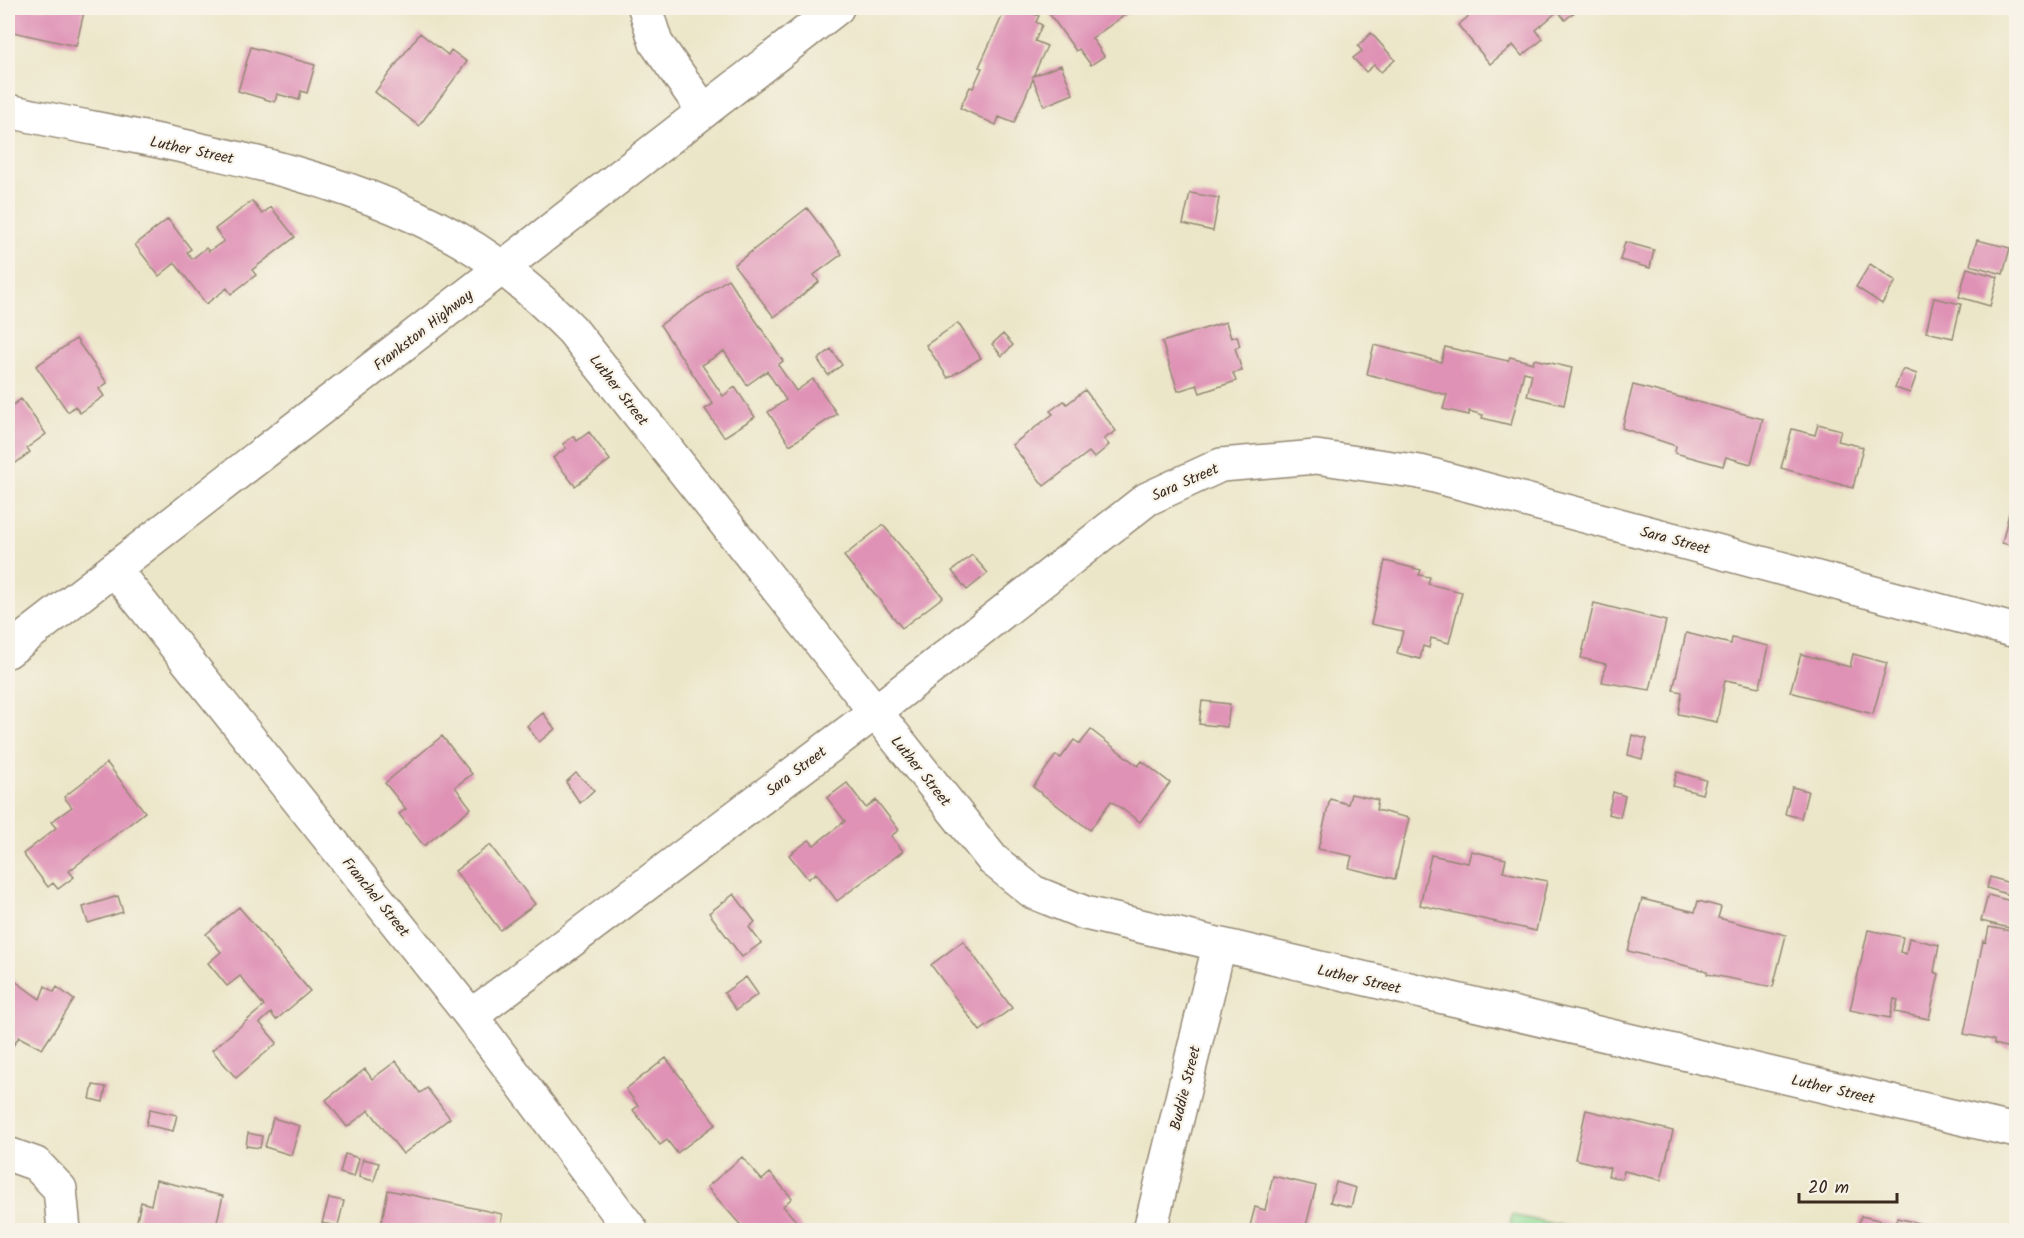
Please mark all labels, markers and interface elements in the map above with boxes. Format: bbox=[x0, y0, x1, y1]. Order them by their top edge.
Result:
street label: Luther Street bbox=[148, 130, 236, 172]
street label: Frankston Highway bbox=[369, 284, 479, 377]
street label: Luther Street bbox=[583, 350, 654, 432]
street label: Sara Street bbox=[1148, 457, 1223, 508]
street label: Sara Street bbox=[1637, 520, 1712, 562]
street label: Luther Street bbox=[884, 731, 956, 812]
street label: Sara Street bbox=[761, 741, 832, 803]
street label: Franchel Street bbox=[335, 852, 415, 943]
street label: Luther Street bbox=[1315, 959, 1403, 1001]
street label: Buddie Street bbox=[1164, 1043, 1208, 1133]
street label: Luther Street bbox=[1789, 1069, 1877, 1111]
scale bar bbox=[1799, 1166, 1896, 1204]
text: 20 m bbox=[1808, 1174, 1849, 1203]

